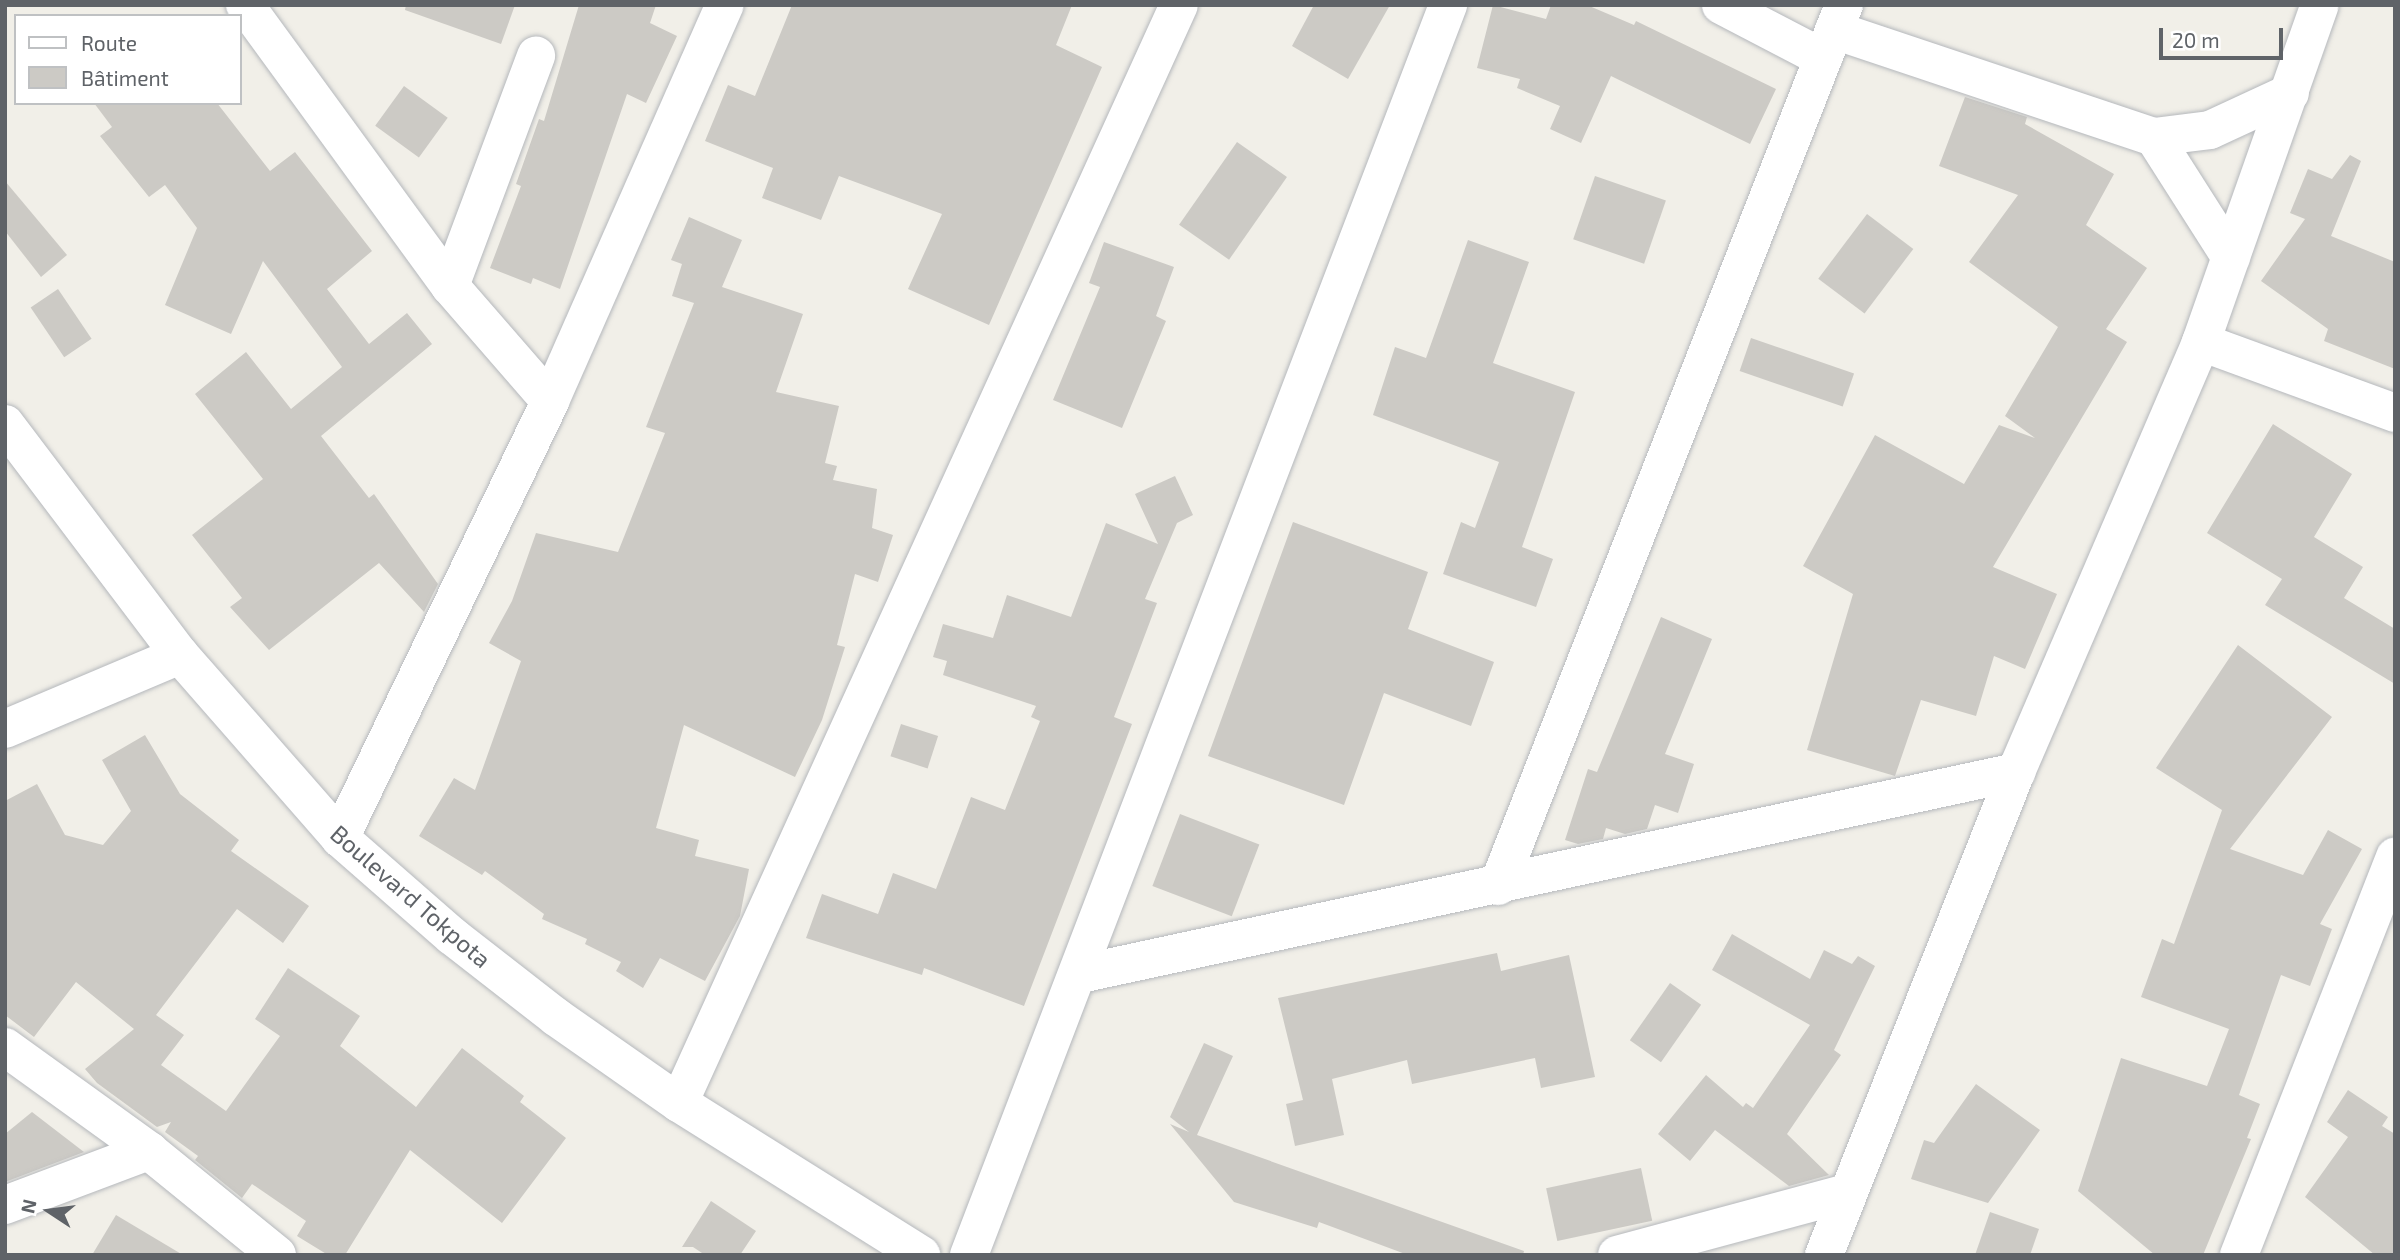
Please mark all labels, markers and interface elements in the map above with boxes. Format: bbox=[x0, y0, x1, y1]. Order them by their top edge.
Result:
legend bbox=[14, 14, 242, 105]
scale bar bbox=[2162, 14, 2286, 58]
text: 20 m bbox=[2172, 27, 2220, 52]
text: Route bbox=[81, 30, 137, 55]
text: Bâtiment bbox=[81, 65, 169, 90]
street label: Boulevard Tokpota bbox=[325, 818, 497, 974]
north arrow bbox=[14, 1176, 84, 1246]
text: N bbox=[15, 1197, 41, 1215]

